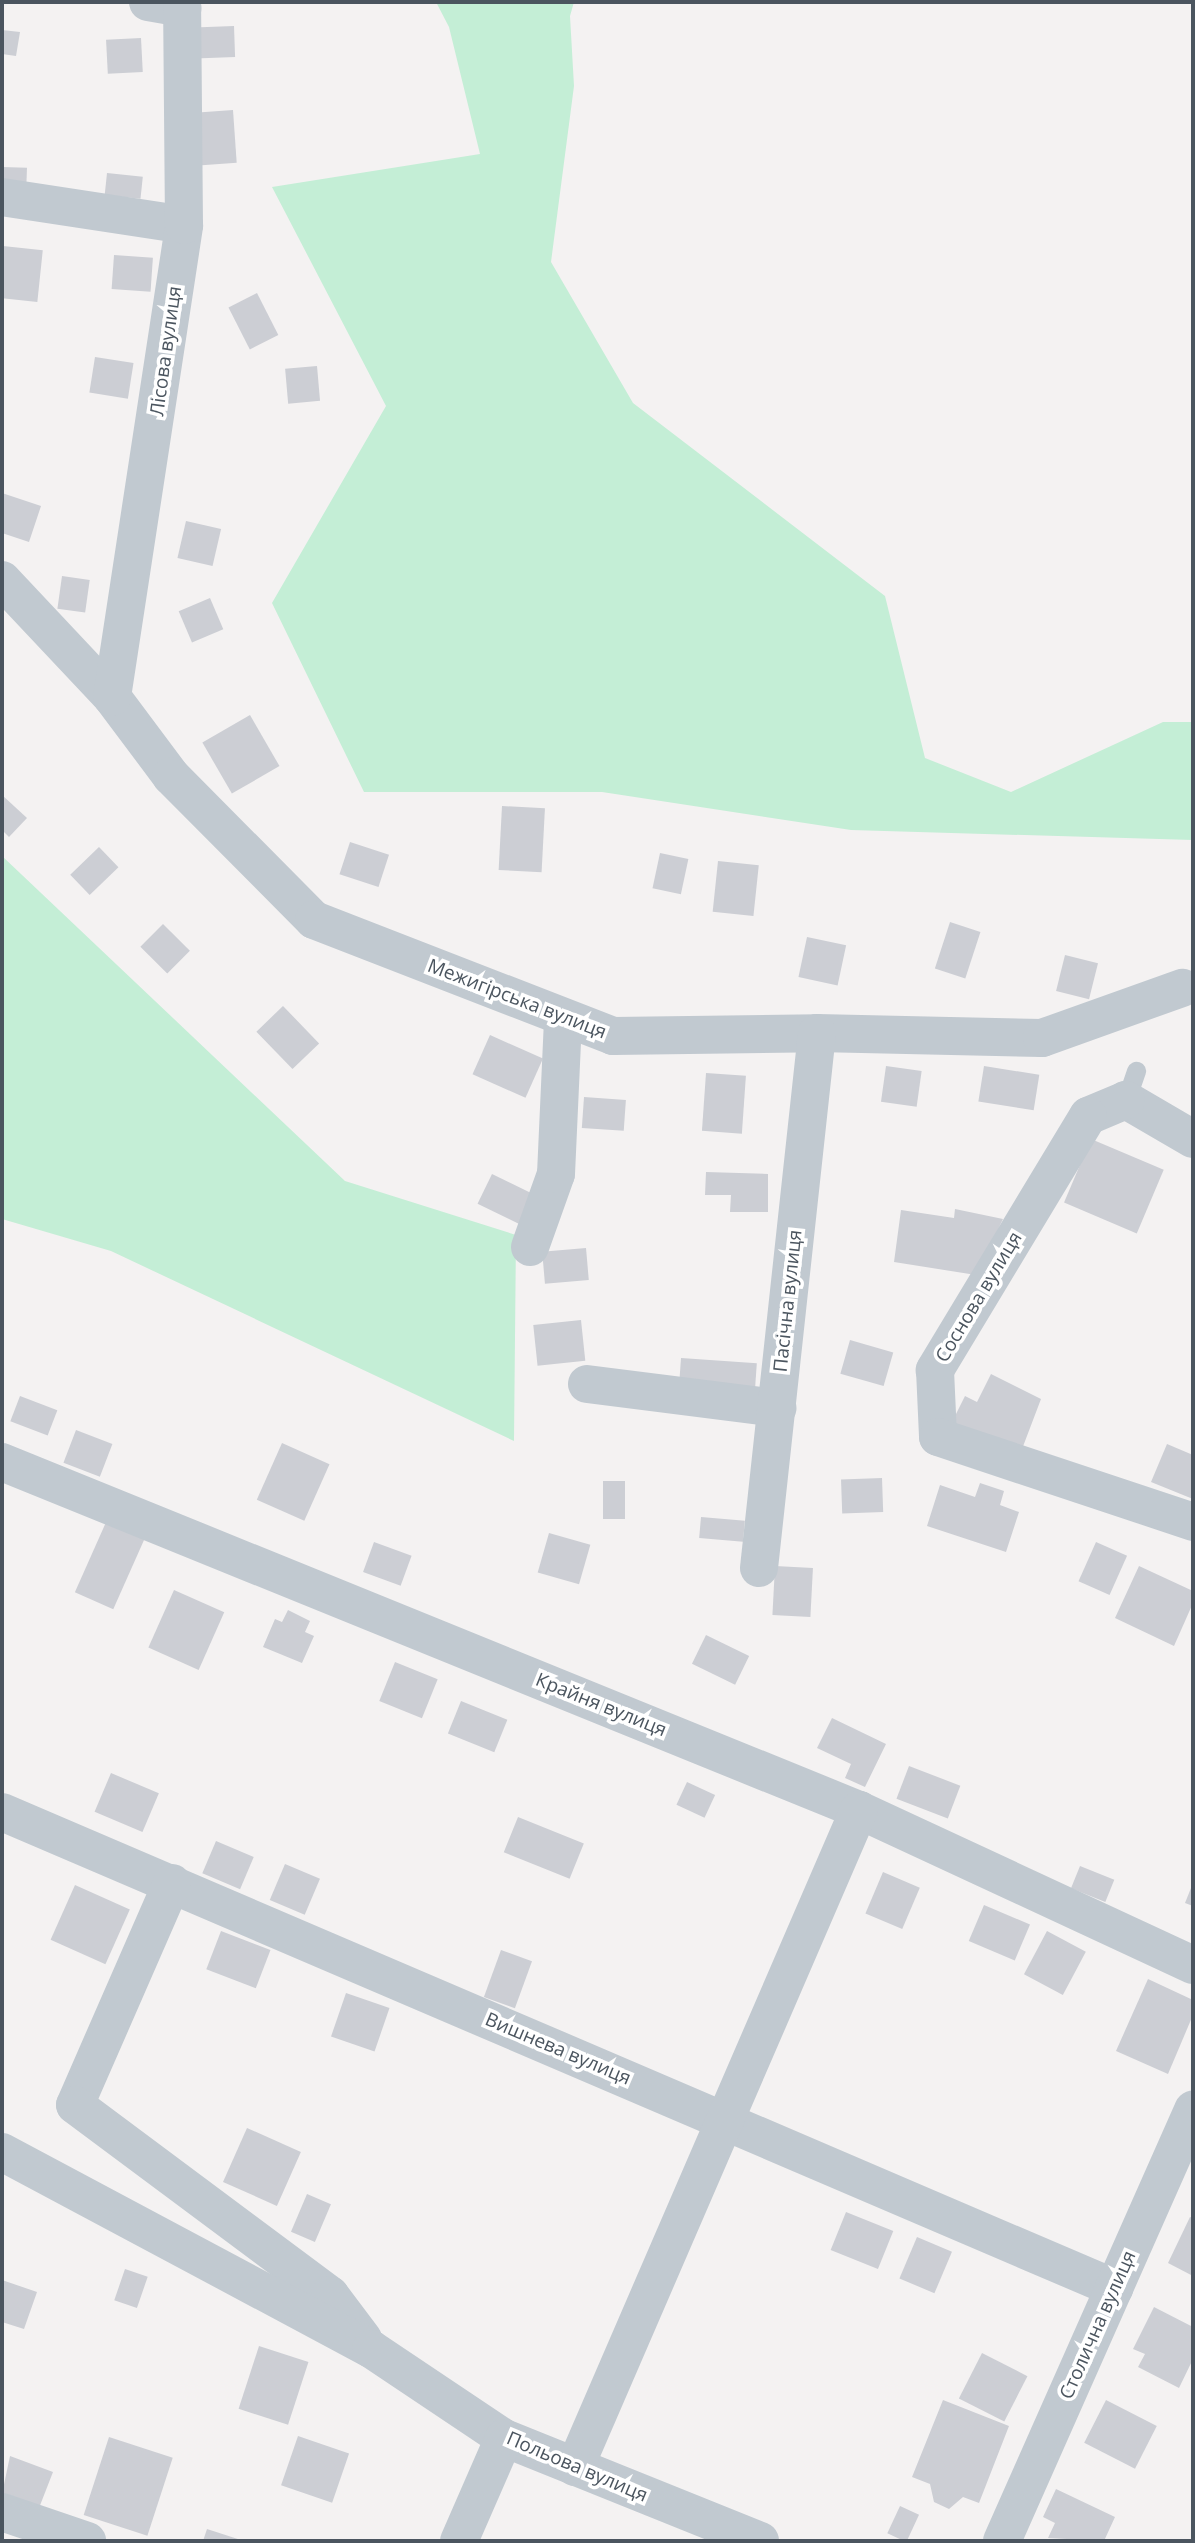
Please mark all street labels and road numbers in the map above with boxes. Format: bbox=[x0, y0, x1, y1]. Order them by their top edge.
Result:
street label: Лісова вулиця bbox=[146, 285, 186, 417]
street label: Межигірська вулиця bbox=[424, 954, 610, 1044]
street label: Соснова вулиця bbox=[931, 1228, 1027, 1366]
street label: Пасічна вулиця bbox=[769, 1229, 807, 1373]
street label: Крайня вулиця bbox=[532, 1668, 670, 1742]
street label: Вишнева вулиця bbox=[482, 2008, 634, 2090]
street label: Столична вулиця bbox=[1055, 2247, 1141, 2403]
street label: Польова вулиця bbox=[503, 2427, 651, 2507]

